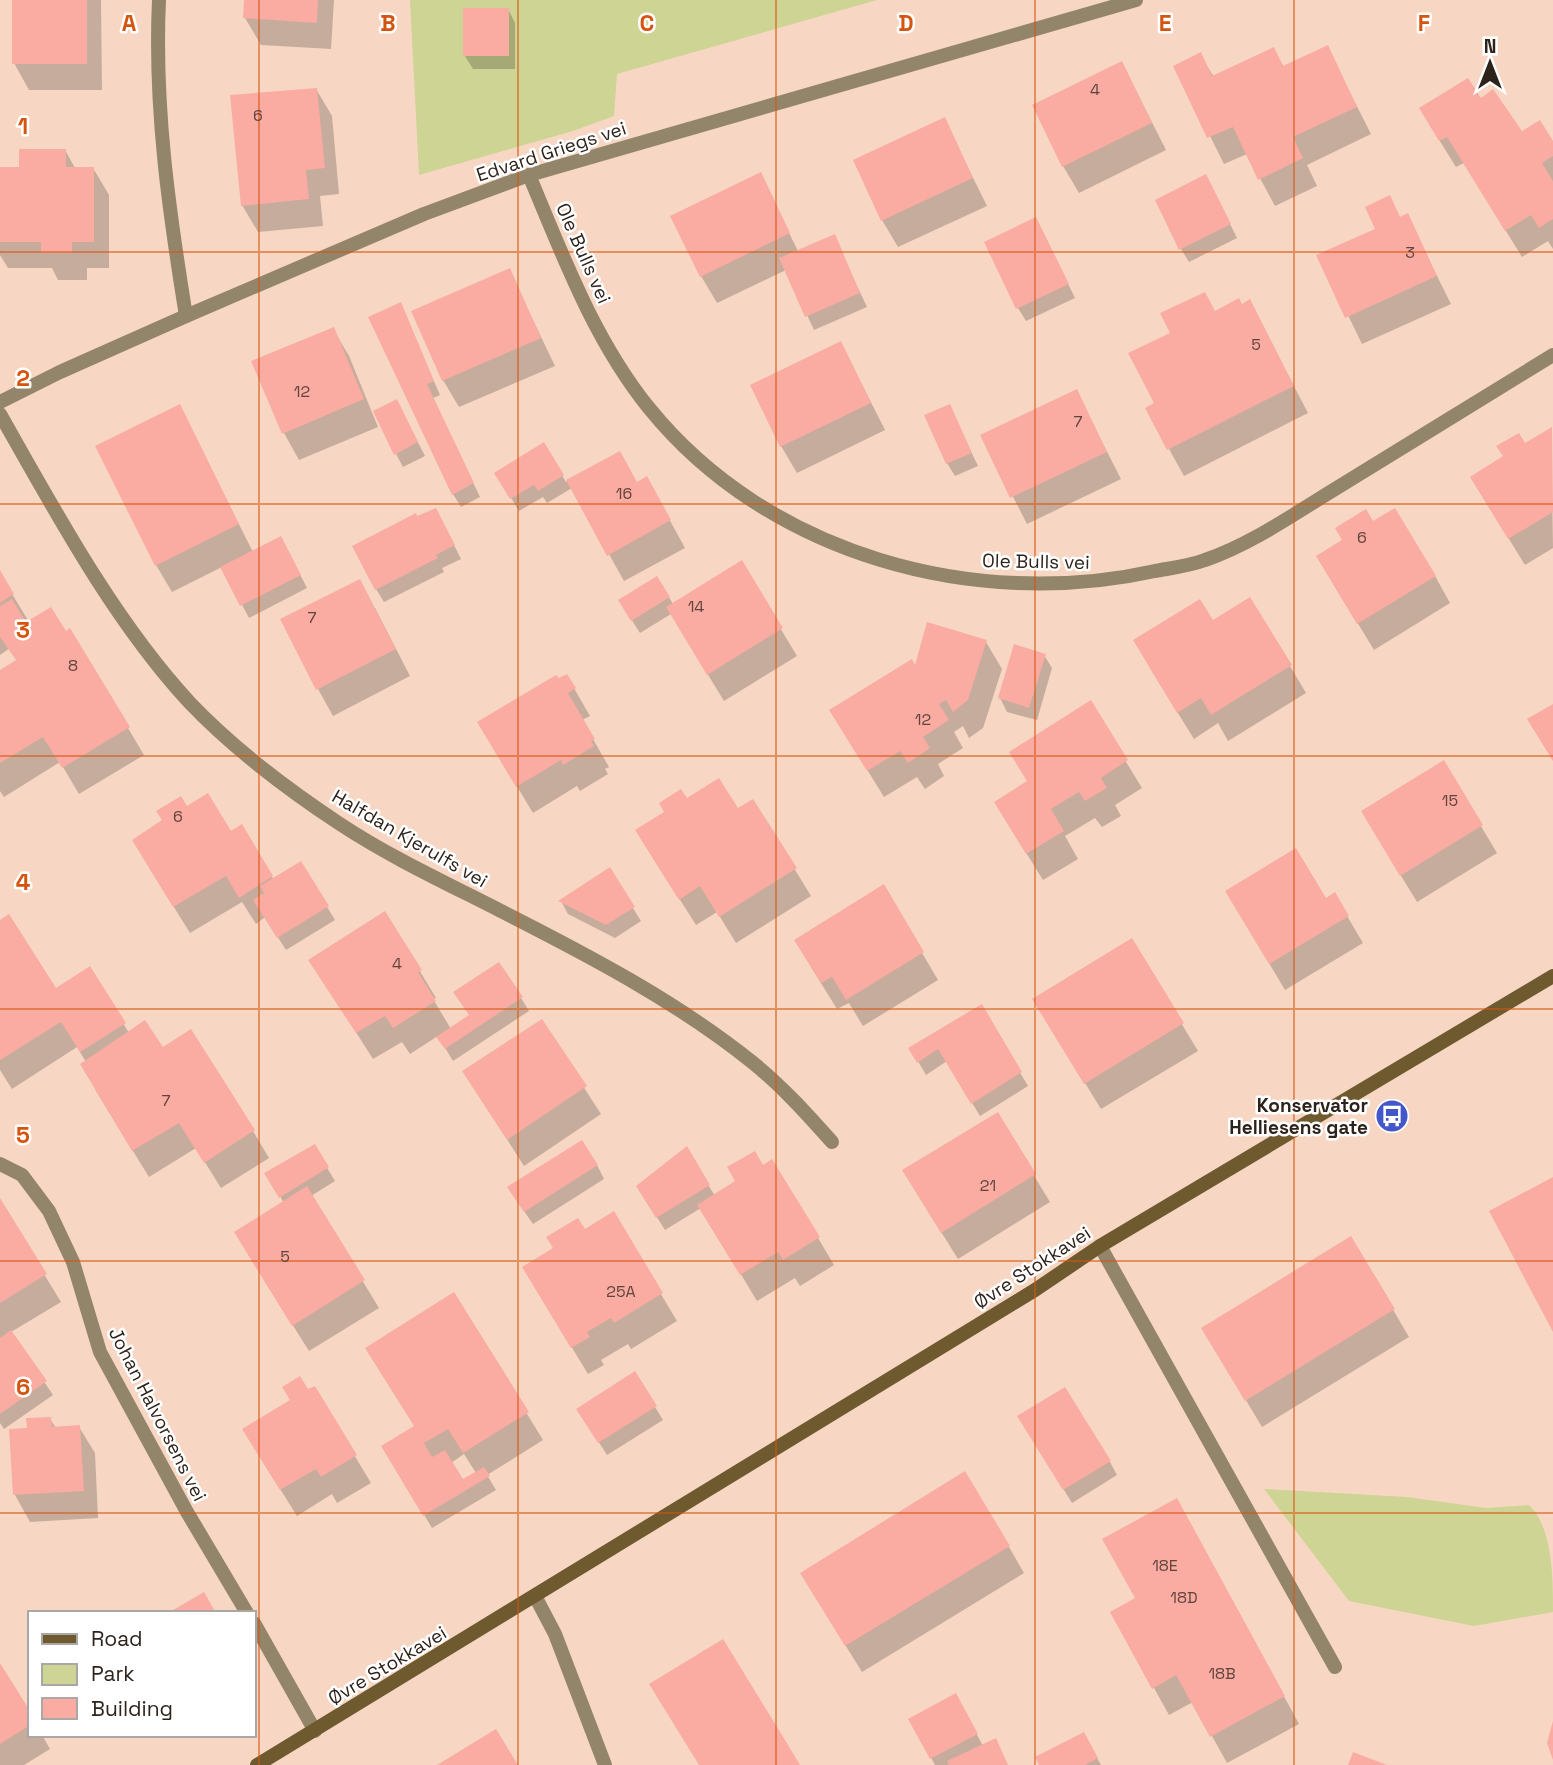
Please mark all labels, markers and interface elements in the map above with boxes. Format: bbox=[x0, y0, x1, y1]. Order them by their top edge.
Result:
text: A bbox=[122, 8, 137, 38]
text: B bbox=[380, 8, 396, 38]
text: C bbox=[640, 8, 654, 38]
text: D bbox=[898, 8, 914, 38]
text: E bbox=[1159, 8, 1171, 38]
text: F bbox=[1418, 8, 1430, 38]
north arrow bbox=[1455, 28, 1525, 98]
text: N bbox=[1484, 34, 1496, 59]
house number: 4 bbox=[1090, 79, 1100, 100]
house number: 6 bbox=[253, 105, 263, 126]
text: 1 bbox=[18, 111, 28, 141]
street label: Edvard Griegs vei bbox=[473, 115, 629, 187]
street label: Ole Bulls vei bbox=[550, 199, 617, 307]
house number: 3 bbox=[1405, 242, 1415, 263]
house number: 5 bbox=[1251, 334, 1261, 355]
text: 2 bbox=[16, 363, 30, 393]
house number: 12 bbox=[294, 381, 310, 402]
house number: 7 bbox=[1073, 411, 1083, 432]
house number: 16 bbox=[616, 483, 632, 504]
house number: 6 bbox=[1357, 527, 1367, 548]
street label: Ole Bulls vei bbox=[982, 548, 1090, 575]
house number: 14 bbox=[688, 596, 704, 617]
house number: 7 bbox=[307, 607, 317, 628]
text: 3 bbox=[16, 615, 30, 645]
house number: 8 bbox=[68, 655, 78, 676]
house number: 12 bbox=[915, 709, 931, 730]
street label: Halfdan Kjerulfs vei bbox=[327, 784, 492, 893]
house number: 15 bbox=[1442, 790, 1458, 811]
house number: 6 bbox=[173, 806, 183, 827]
text: 4 bbox=[16, 867, 31, 897]
house number: 4 bbox=[392, 953, 402, 974]
house number: 7 bbox=[161, 1090, 171, 1111]
place label: Konservator Helliesens gate bbox=[1229, 1093, 1368, 1140]
bus stop icon: Konservator Helliesens gate bbox=[1373, 1097, 1411, 1135]
text: 5 bbox=[16, 1120, 30, 1150]
house number: 21 bbox=[980, 1175, 996, 1196]
street label: Øvre Stokkavei bbox=[969, 1220, 1095, 1314]
house number: 5 bbox=[280, 1246, 290, 1267]
house number: 25A bbox=[606, 1281, 636, 1302]
street label: Johan Halvorsens vei bbox=[103, 1323, 212, 1505]
text: 6 bbox=[16, 1372, 30, 1402]
house number: 18E bbox=[1152, 1555, 1178, 1576]
house number: 18D bbox=[1170, 1587, 1198, 1608]
legend bbox=[28, 1611, 256, 1737]
street label: Øvre Stokkavei bbox=[323, 1620, 451, 1711]
text: Road bbox=[91, 1625, 143, 1652]
text: Park bbox=[91, 1660, 135, 1687]
house number: 18B bbox=[1208, 1663, 1236, 1684]
text: Building bbox=[91, 1695, 173, 1722]

